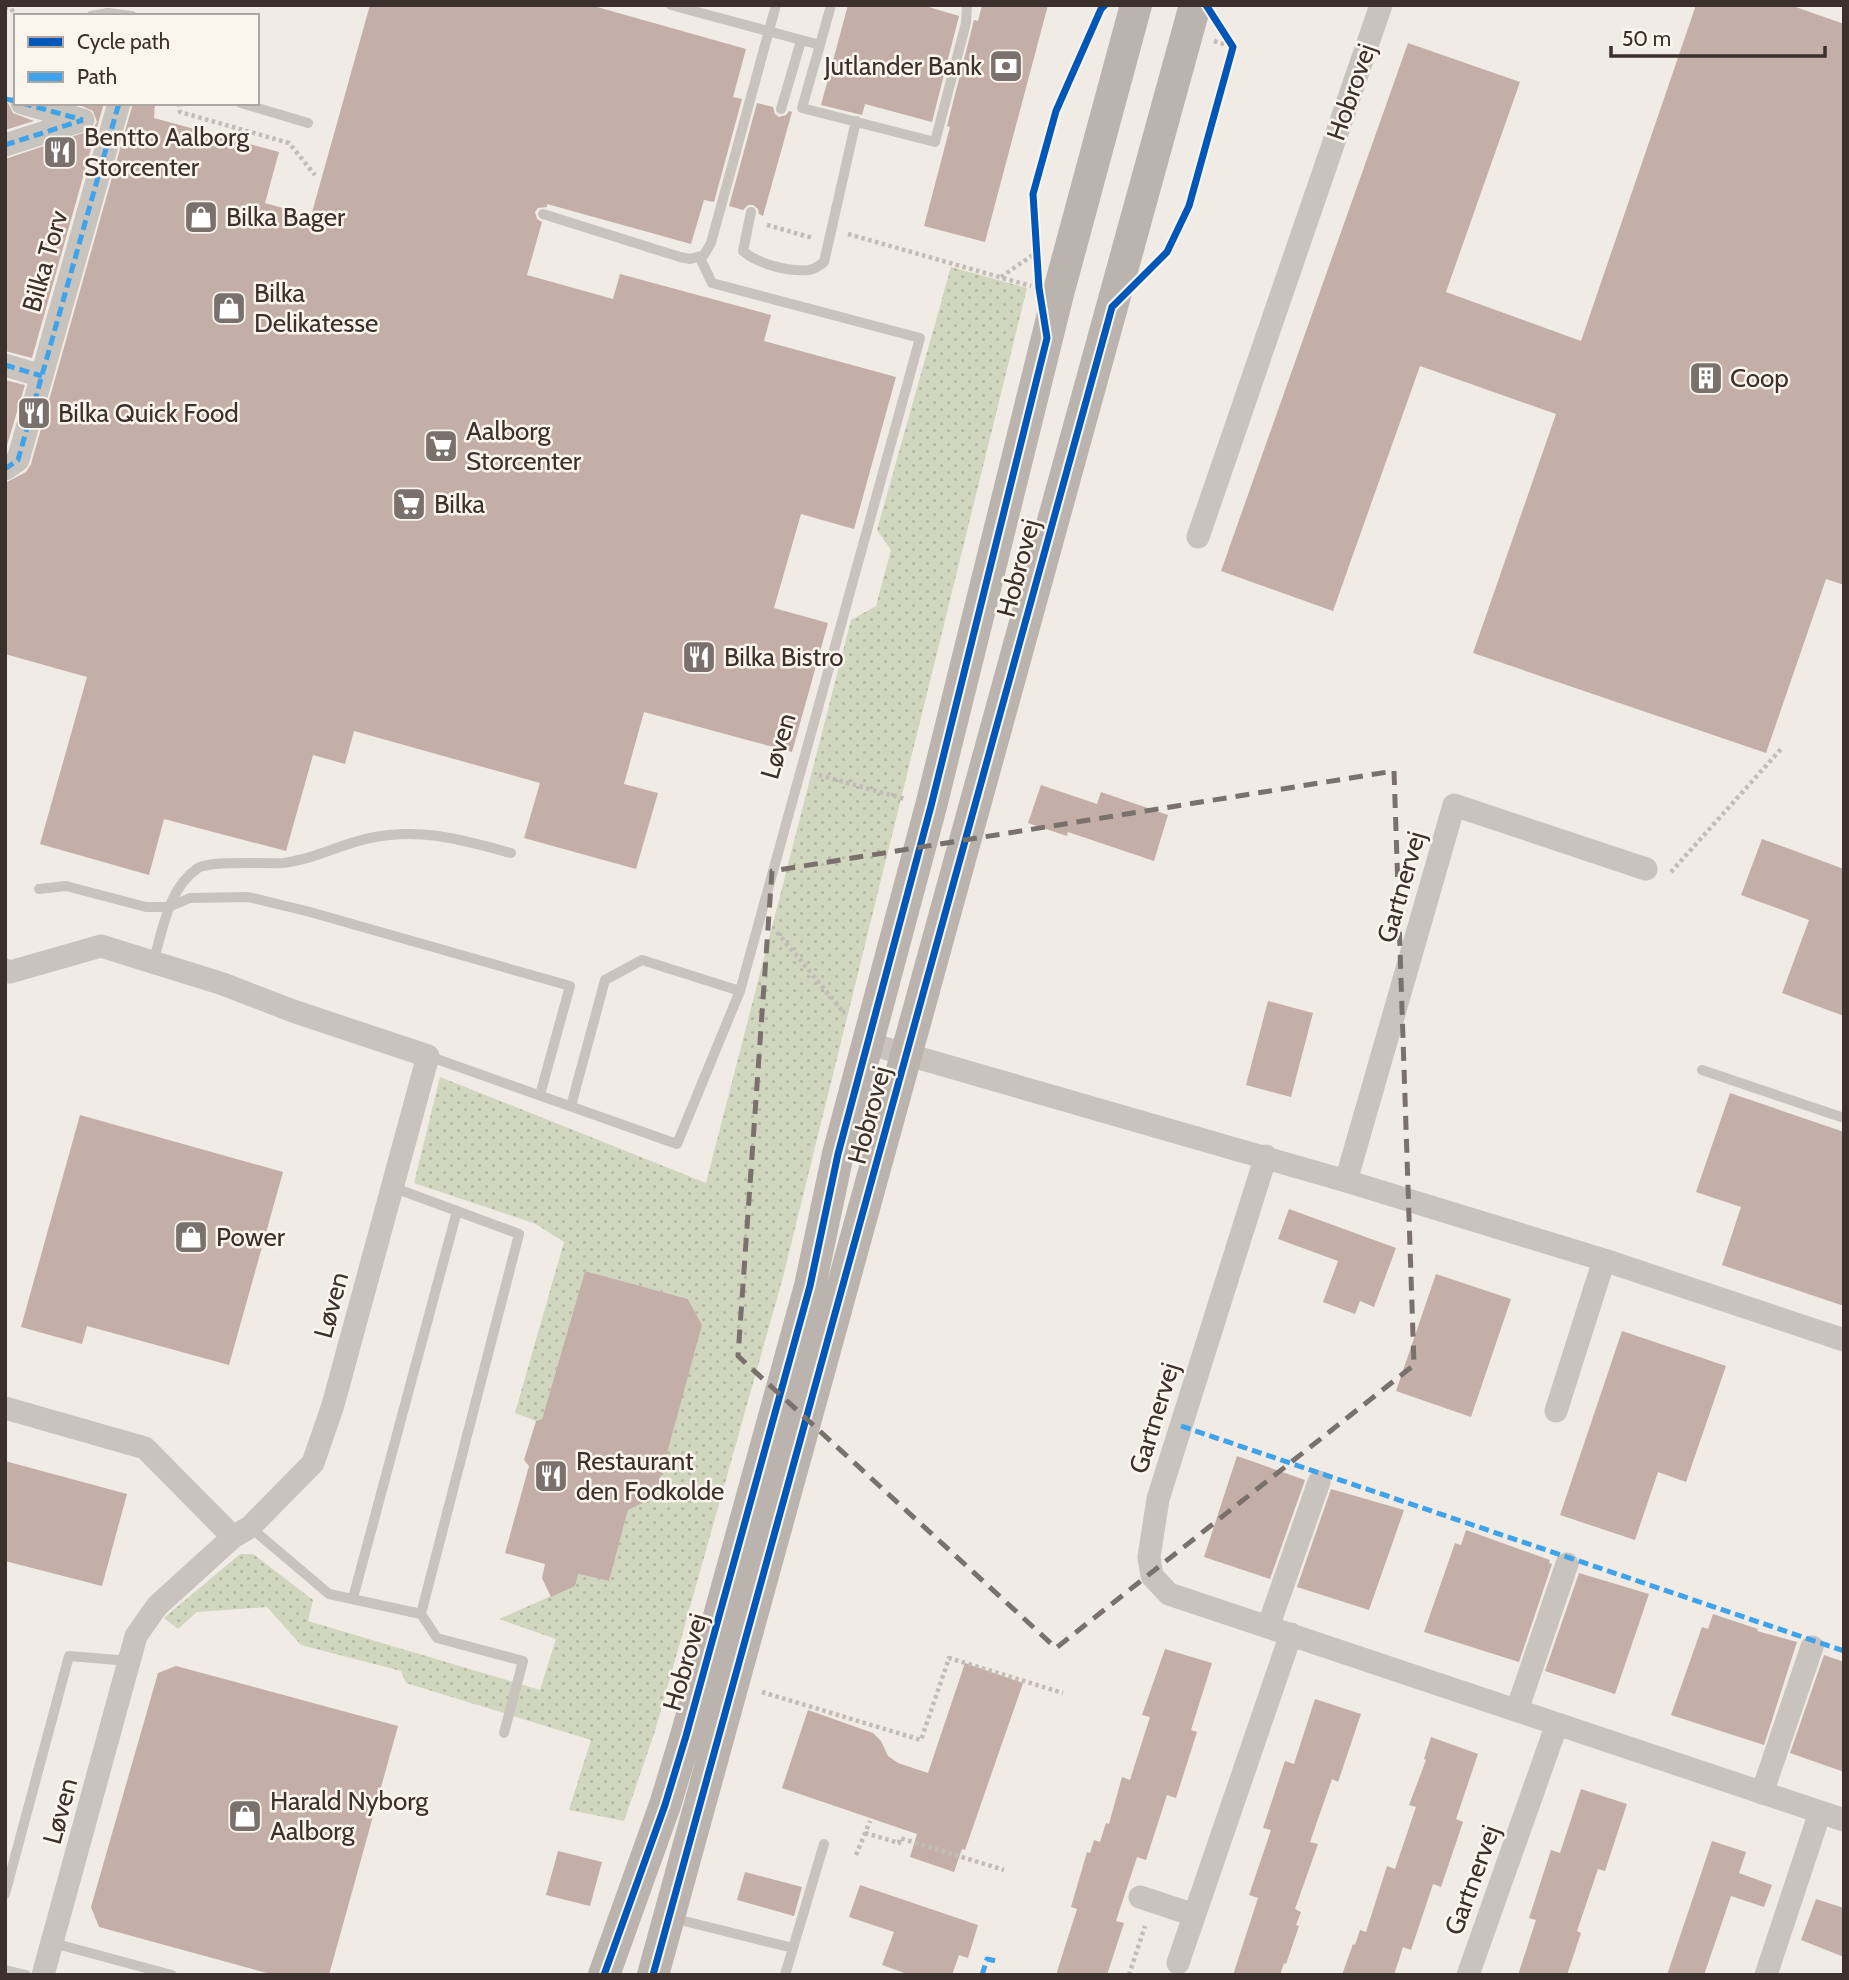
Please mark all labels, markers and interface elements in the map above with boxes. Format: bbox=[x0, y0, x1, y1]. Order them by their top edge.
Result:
legend bbox=[14, 14, 259, 105]
scale bar bbox=[1611, 14, 1825, 58]
text: 50 m bbox=[1622, 26, 1671, 51]
text: Cycle path bbox=[77, 29, 170, 54]
street label: Hobrovej bbox=[1320, 39, 1382, 145]
bank icon: Jutlander Bank bbox=[987, 47, 1025, 85]
place label: Jutlander Bank bbox=[823, 50, 982, 82]
text: Path bbox=[77, 64, 117, 89]
place label: Bentto Aalborg Storcenter bbox=[84, 121, 250, 183]
restaurant icon: Bentto Aalborg Storcenter bbox=[41, 133, 79, 171]
shop icon: Bilka Bager bbox=[182, 198, 220, 236]
place label: Bilka Bager bbox=[226, 201, 346, 233]
street label: Bilka Torv bbox=[15, 206, 75, 315]
place label: Bilka Delikatesse bbox=[254, 277, 378, 339]
shop icon: Bilka Delikatesse bbox=[210, 289, 248, 327]
building icon: Coop bbox=[1687, 359, 1725, 397]
place label: Coop bbox=[1730, 362, 1789, 394]
restaurant icon: Bilka Quick Food bbox=[15, 394, 53, 432]
place label: Bilka Quick Food bbox=[58, 397, 239, 429]
place label: Aalborg Storcenter bbox=[466, 415, 582, 477]
supermarket icon: Aalborg Storcenter bbox=[422, 427, 460, 465]
supermarket icon: Bilka bbox=[390, 485, 428, 523]
place label: Bilka bbox=[434, 488, 486, 520]
street label: Hobrovej bbox=[990, 516, 1046, 620]
restaurant icon: Bilka Bistro bbox=[680, 638, 718, 676]
place label: Bilka Bistro bbox=[724, 641, 843, 673]
street label: Løven bbox=[753, 709, 803, 783]
street label: Gartnervej bbox=[1370, 828, 1432, 946]
street label: Hobrovej bbox=[841, 1063, 897, 1167]
shop icon: Power bbox=[172, 1218, 210, 1256]
place label: Power bbox=[216, 1221, 286, 1253]
street label: Løven bbox=[307, 1268, 355, 1342]
street label: Gartnervej bbox=[1122, 1359, 1186, 1477]
place label: Restaurant den Fodkolde bbox=[576, 1445, 724, 1507]
restaurant icon: Restaurant den Fodkolde bbox=[532, 1457, 570, 1495]
street label: Hobrovej bbox=[656, 1609, 714, 1715]
street label: Løven bbox=[36, 1774, 84, 1848]
place label: Harald Nyborg Aalborg bbox=[270, 1785, 429, 1847]
shop icon: Harald Nyborg Aalborg bbox=[226, 1797, 264, 1835]
street label: Gartnervej bbox=[1437, 1821, 1507, 1939]

